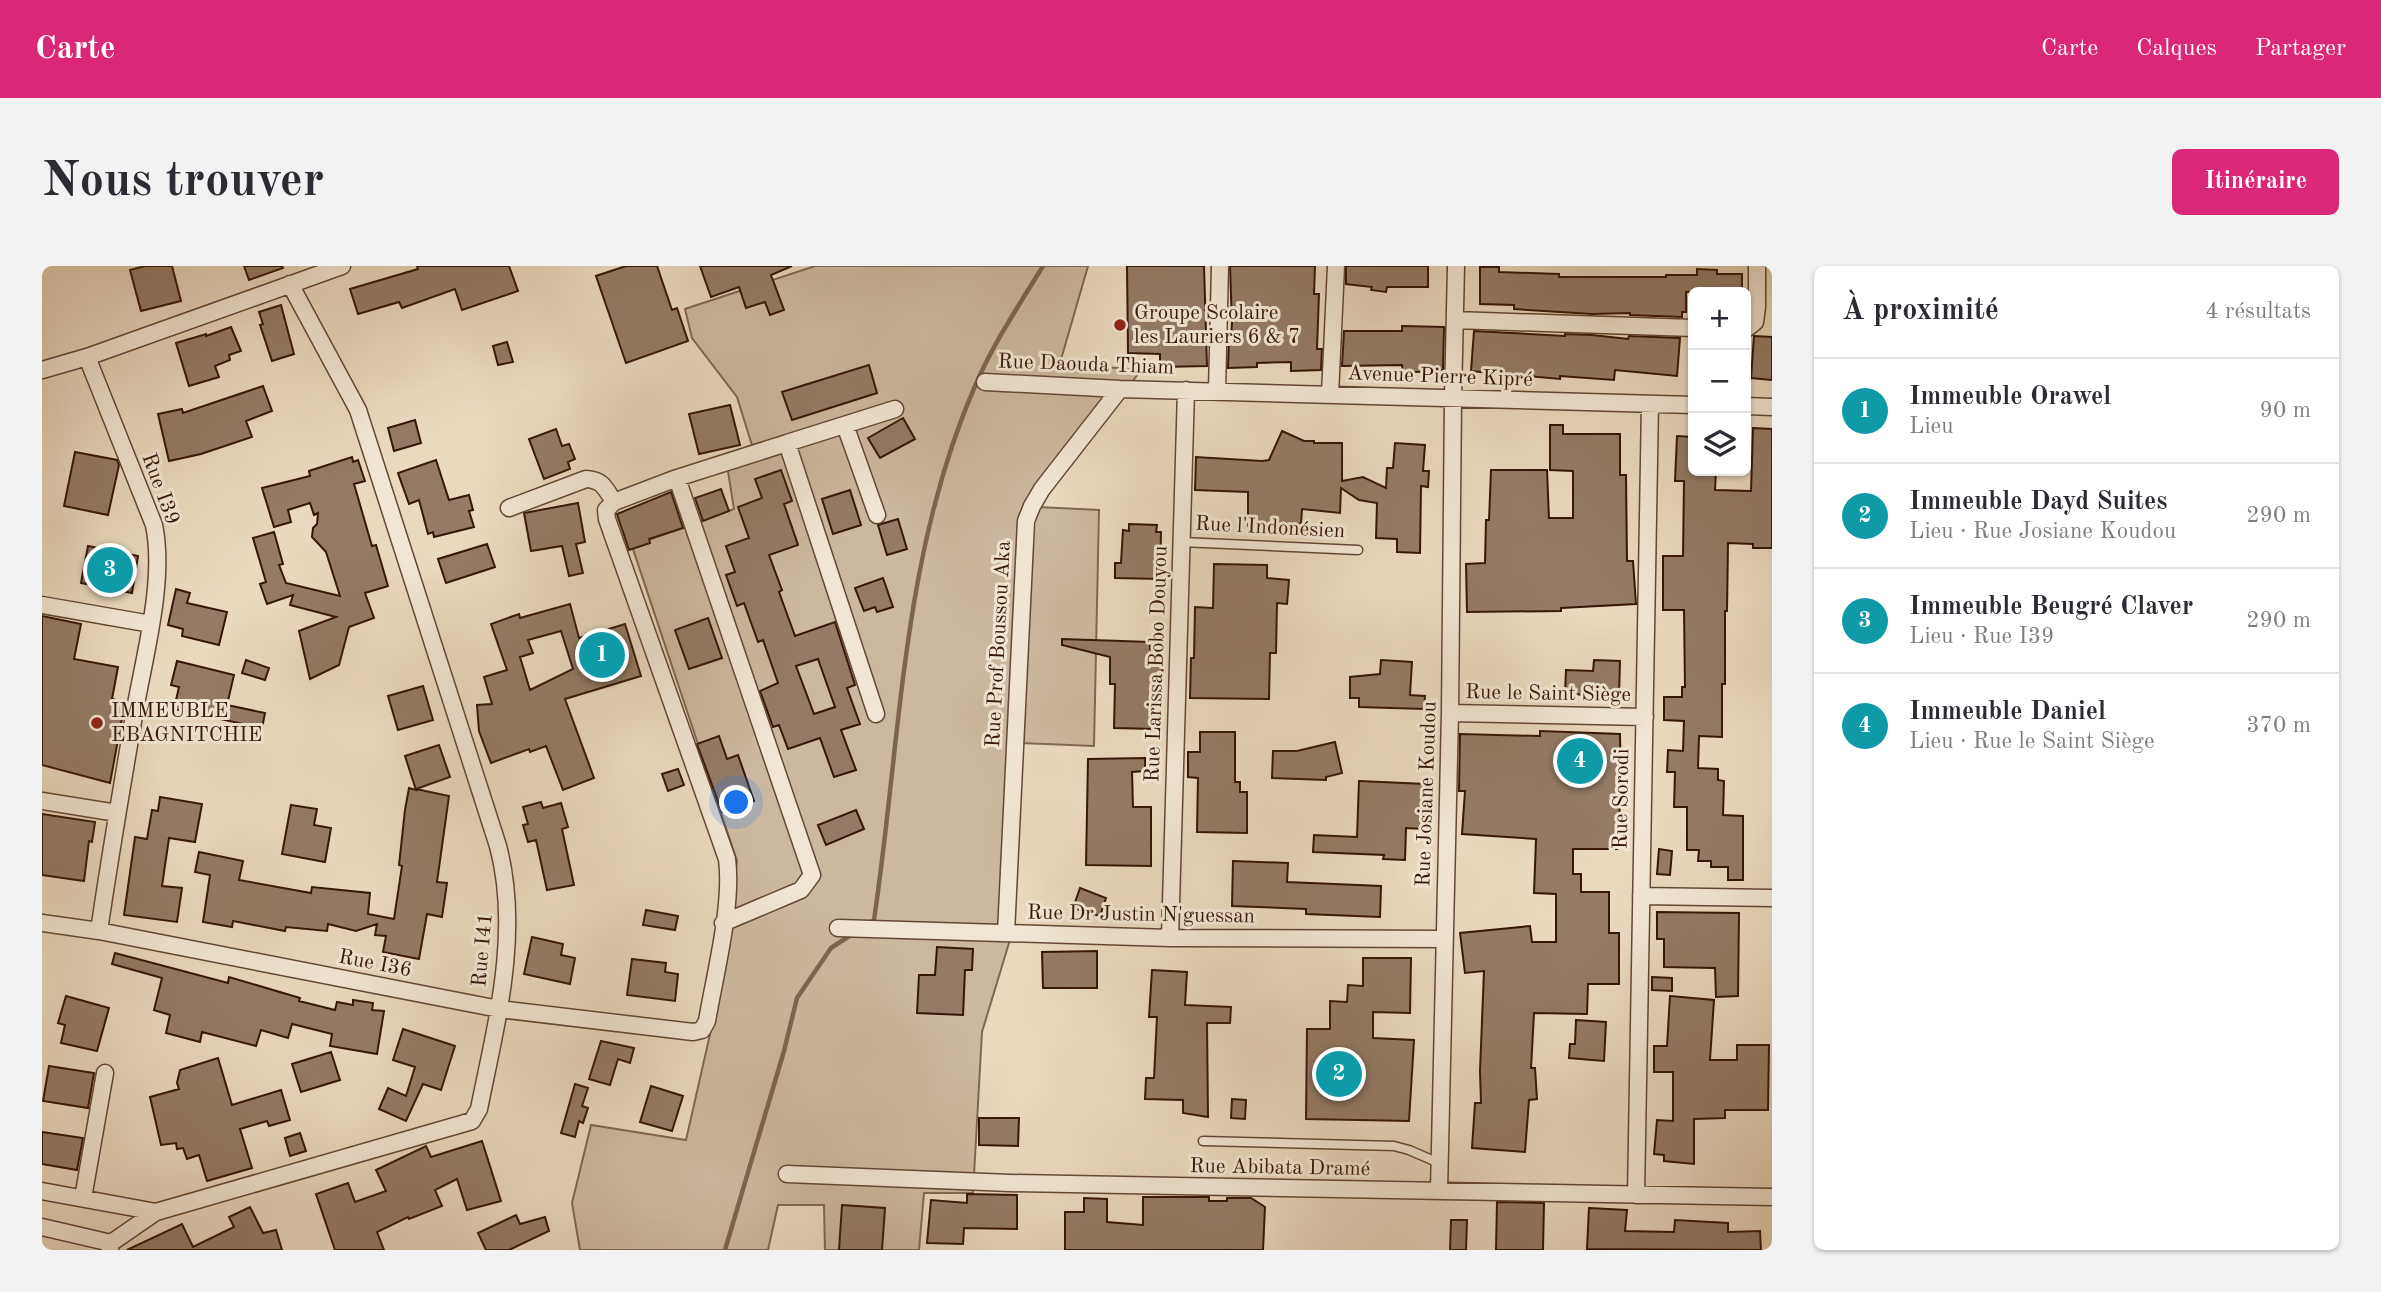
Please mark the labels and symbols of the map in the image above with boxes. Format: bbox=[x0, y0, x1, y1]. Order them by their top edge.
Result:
place label: Groupe Scolaire les Lauriers 6 & 7 bbox=[1134, 303, 1300, 348]
marker: Groupe Scolaire les Lauriers 6 & 7 bbox=[1112, 317, 1128, 333]
street label: Rue Daouda Thiam bbox=[997, 351, 1175, 379]
street label: Avenue Pierre Kipré bbox=[1347, 363, 1533, 391]
street label: Rue I39 bbox=[137, 450, 183, 528]
street label: Rue l'Indonésien bbox=[1194, 514, 1346, 542]
street label: Rue Prof Boussou Aka bbox=[983, 540, 1015, 748]
pin: 3 bbox=[87, 544, 133, 596]
street label: Rue Larissa Bobo Douyou bbox=[1142, 545, 1172, 783]
pin: 1 bbox=[579, 629, 625, 681]
street label: Rue le Saint Siège bbox=[1465, 682, 1631, 706]
place label: IMMEUBLE EBAGNITCHIE bbox=[111, 701, 262, 746]
street label: Rue Josiane Koudou bbox=[1413, 701, 1441, 887]
marker: IMMEUBLE EBAGNITCHIE bbox=[89, 715, 105, 731]
pin: 4 bbox=[1557, 735, 1603, 787]
street label: Rue Sorodi bbox=[1611, 748, 1633, 850]
your location bbox=[719, 785, 753, 819]
street label: Rue Dr Justin N'guessan bbox=[1027, 903, 1255, 927]
street label: Rue I41 bbox=[469, 912, 497, 988]
street label: Rue I36 bbox=[336, 947, 414, 981]
pin: 2 bbox=[1316, 1048, 1362, 1100]
street label: Rue Abibata Dramé bbox=[1189, 1156, 1371, 1180]

